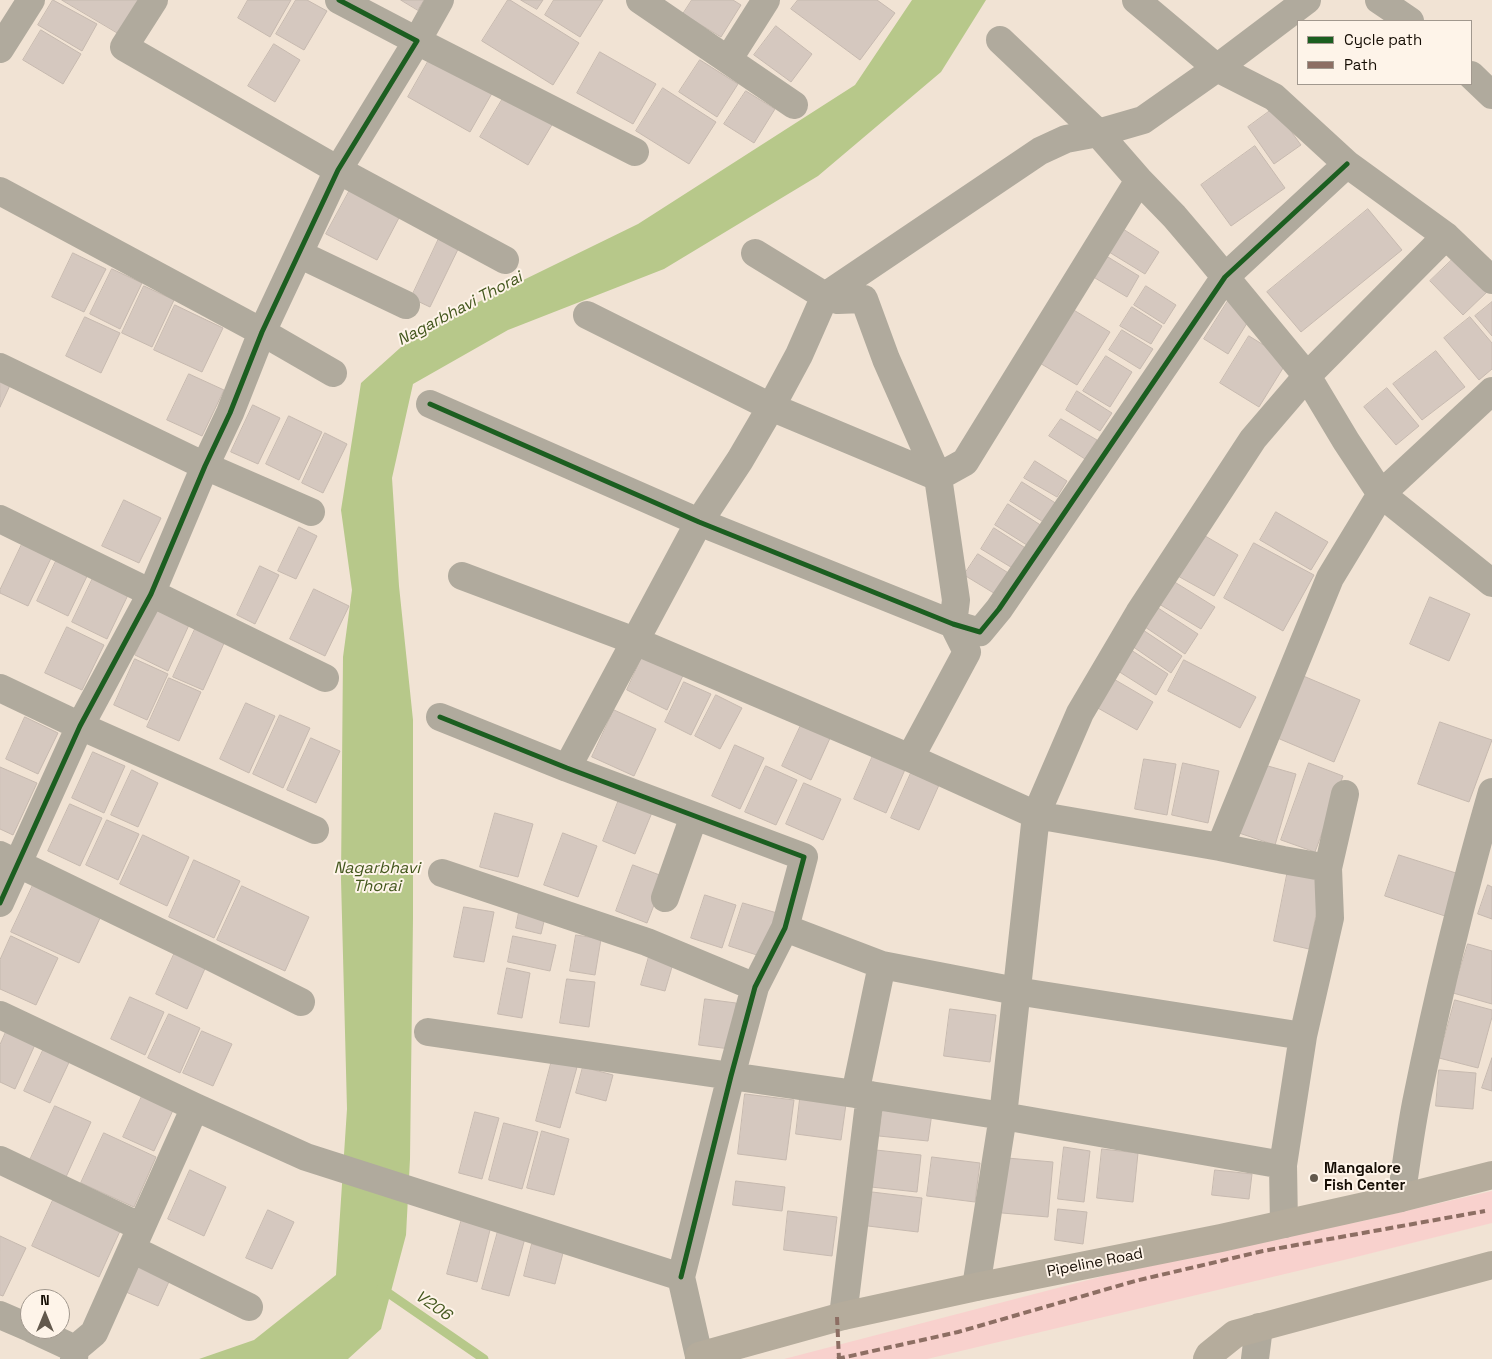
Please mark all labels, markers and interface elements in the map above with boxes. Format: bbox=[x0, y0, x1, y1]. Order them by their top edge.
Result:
legend bbox=[1297, 20, 1472, 85]
text: Cycle path bbox=[1344, 30, 1422, 49]
text: Path bbox=[1344, 55, 1377, 74]
water label: Nagarbhavi Thorai bbox=[394, 268, 526, 350]
water label: Nagarbhavi Thorai bbox=[334, 859, 420, 897]
place label: Mangalore Fish Center bbox=[1324, 1160, 1405, 1195]
marker: Mangalore Fish Center bbox=[1308, 1172, 1320, 1184]
street label: Pipeline Road bbox=[1046, 1245, 1144, 1281]
water label: V206 bbox=[411, 1287, 455, 1325]
north arrow bbox=[20, 1289, 70, 1339]
text: N bbox=[40, 1291, 50, 1309]

